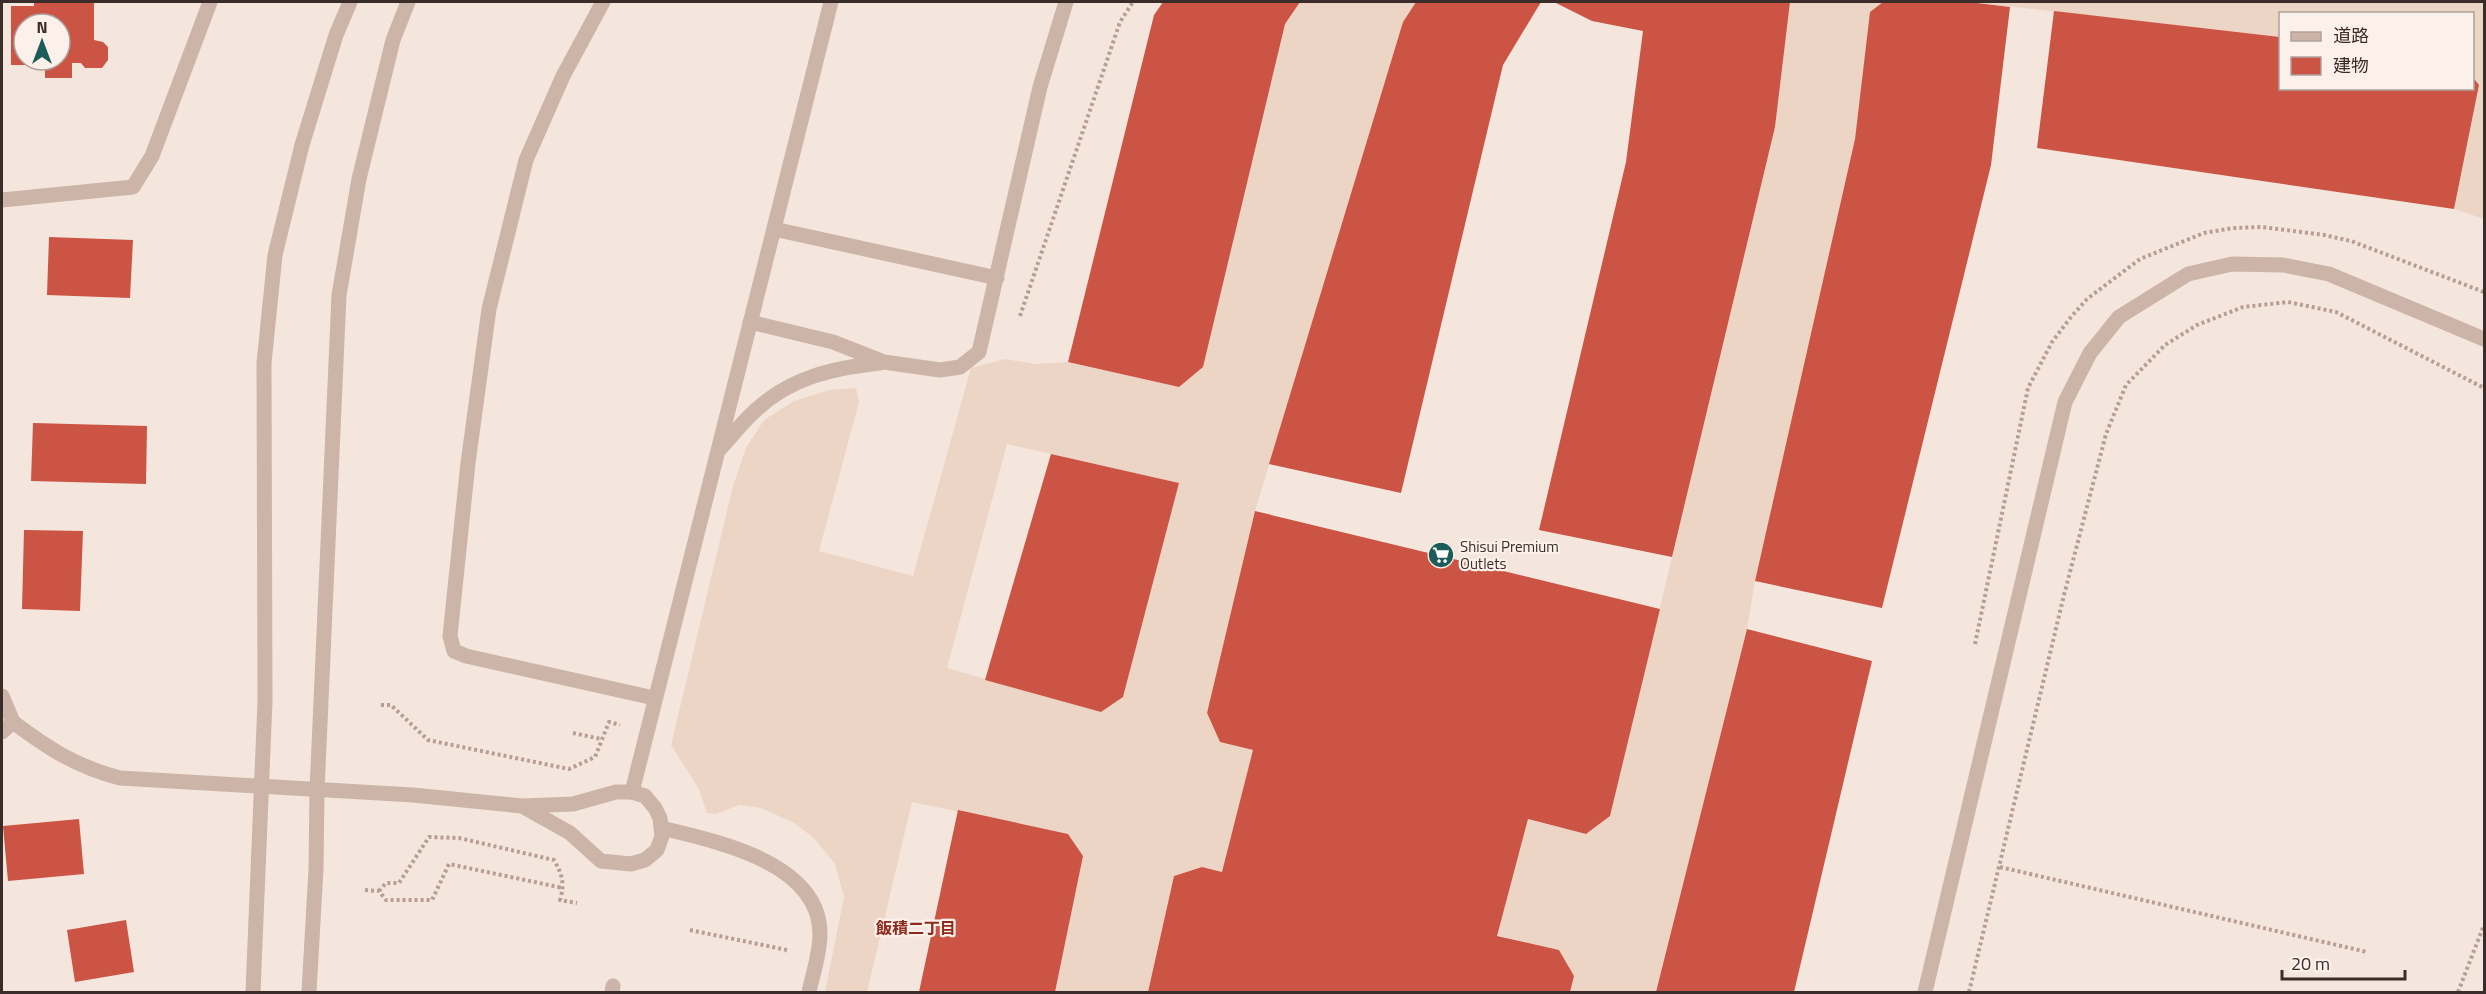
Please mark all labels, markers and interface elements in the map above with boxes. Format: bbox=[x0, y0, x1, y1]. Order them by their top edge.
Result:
north arrow bbox=[12, 12, 72, 72]
legend bbox=[2279, 12, 2474, 90]
text: N bbox=[36, 15, 48, 39]
text: 道路 bbox=[2333, 22, 2369, 49]
text: 建物 bbox=[2333, 52, 2369, 79]
place label: Shisui Premium Outlets bbox=[1460, 535, 1559, 575]
supermarket icon: Shisui Premium Outlets bbox=[1426, 540, 1456, 570]
district label: 飯積二丁目 bbox=[875, 916, 956, 940]
scale bar bbox=[2282, 943, 2405, 981]
text: 20 m bbox=[2291, 950, 2330, 977]

